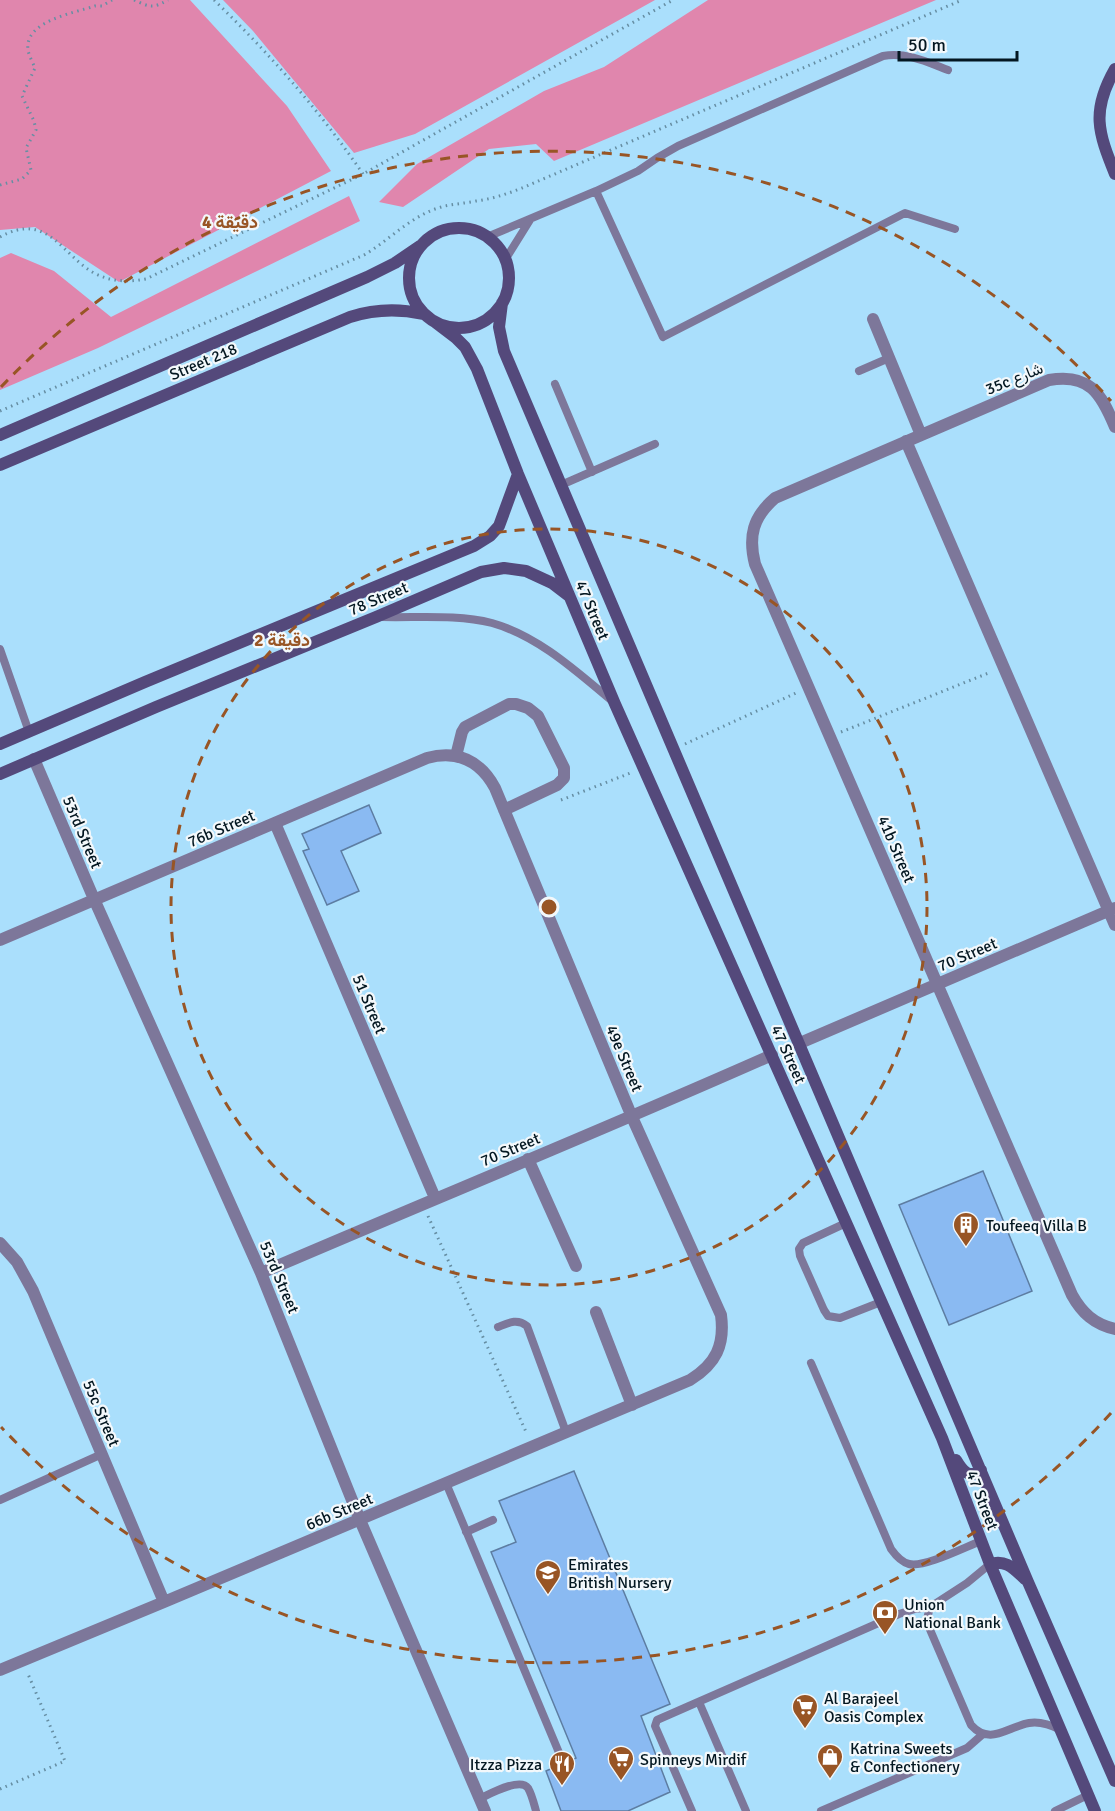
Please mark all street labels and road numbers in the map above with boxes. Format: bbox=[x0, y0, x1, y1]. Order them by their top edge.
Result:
street label: Street 218 bbox=[167, 339, 240, 385]
street label: 35c شارع bbox=[983, 358, 1047, 400]
street label: 78 Street bbox=[346, 577, 411, 620]
street label: 47 Street bbox=[571, 578, 614, 643]
street label: 53rd Street bbox=[58, 793, 106, 872]
street label: 76b Street bbox=[185, 806, 258, 852]
street label: 41b Street bbox=[873, 813, 919, 886]
street label: 70 Street bbox=[935, 933, 1000, 976]
street label: 51 Street bbox=[348, 972, 391, 1037]
street label: 49e Street bbox=[601, 1022, 647, 1095]
street label: 47 Street bbox=[766, 1022, 810, 1087]
street label: 70 Street bbox=[478, 1128, 543, 1171]
street label: 53rd Street bbox=[255, 1238, 303, 1317]
street label: 55c Street bbox=[78, 1377, 124, 1450]
street label: 47 Street bbox=[962, 1468, 1003, 1533]
street label: 66b Street bbox=[303, 1489, 376, 1535]

